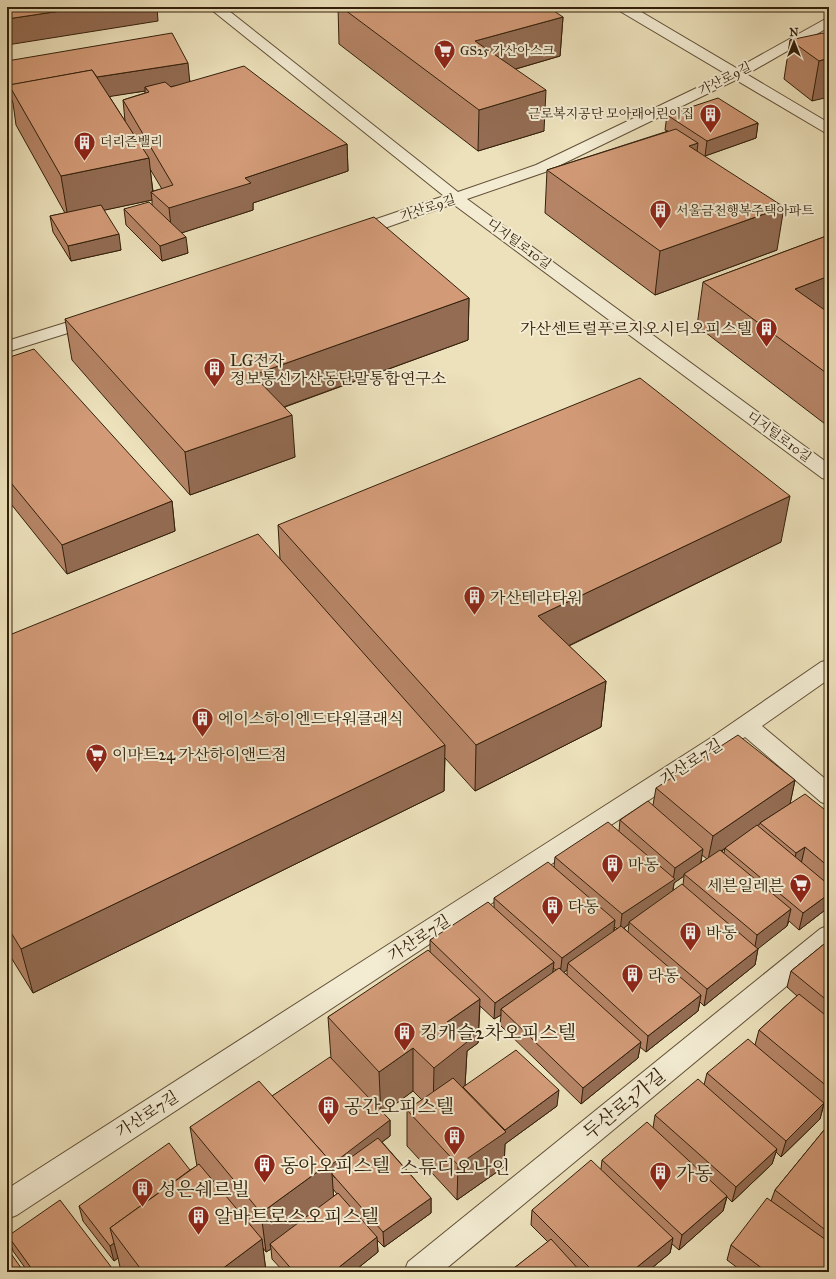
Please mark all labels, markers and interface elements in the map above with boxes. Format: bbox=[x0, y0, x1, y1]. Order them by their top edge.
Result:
north arrow bbox=[774, 22, 814, 62]
text: N bbox=[789, 26, 799, 39]
supermarket icon: GS25 가산아스크 bbox=[432, 38, 458, 71]
place label: GS25 가산아스크 bbox=[460, 43, 555, 59]
street label: 가산로9길 bbox=[696, 59, 754, 99]
building icon: 근로복지공단 모아래어린이집 bbox=[697, 101, 723, 134]
place label: 근로복지공단 모아래어린이집 bbox=[528, 106, 694, 122]
building icon: 더리즌밸리 bbox=[71, 129, 97, 162]
place label: 더리즌밸리 bbox=[100, 134, 163, 150]
street label: 가산로9길 bbox=[398, 192, 458, 224]
building icon: 서울금천행복주택아파트 bbox=[647, 198, 673, 231]
place label: 서울금천행복주택아파트 bbox=[676, 203, 815, 219]
street label: 디지털로10길 bbox=[484, 215, 554, 273]
building icon: 가산센트럴푸르지오시티오피스텔 bbox=[754, 315, 780, 348]
place label: 가산센트럴푸르지오시티오피스텔 bbox=[520, 319, 752, 338]
place label: LG전자 정보통신가산동단말통합연구소 bbox=[230, 351, 446, 388]
building icon: LG전자 정보통신가산동단말통합연구소 bbox=[202, 356, 228, 389]
street label: 디지털로10길 bbox=[744, 408, 814, 466]
building icon: 가산테라타워 bbox=[462, 584, 488, 617]
place label: 가산테라타워 bbox=[490, 588, 583, 607]
building icon: 에이스하이엔드타워클래식 bbox=[190, 705, 216, 738]
place label: 에이스하이엔드타워클래식 bbox=[218, 709, 403, 728]
street label: 가산로7길 bbox=[656, 735, 726, 789]
supermarket icon: 이마트24 가산하이앤드점 bbox=[84, 741, 110, 774]
place label: 이마트24 가산하이앤드점 bbox=[112, 745, 287, 764]
building icon: 마동 bbox=[600, 851, 626, 884]
place label: 마동 bbox=[628, 855, 659, 874]
supermarket icon: 세븐일레븐 bbox=[787, 872, 813, 905]
place label: 세븐일레븐 bbox=[707, 876, 785, 895]
building icon: 다동 bbox=[540, 893, 566, 926]
place label: 다동 bbox=[568, 897, 599, 916]
street label: 가산로7길 bbox=[384, 911, 454, 965]
building icon: 바동 bbox=[678, 919, 704, 952]
place label: 바동 bbox=[706, 923, 737, 942]
building icon: 라동 bbox=[619, 962, 645, 995]
place label: 라동 bbox=[648, 966, 679, 985]
building icon: 킹캐슬2차오피스텔 bbox=[392, 1019, 418, 1052]
place label: 킹캐슬2차오피스텔 bbox=[420, 1021, 576, 1044]
street label: 두산로3가길 bbox=[578, 1064, 670, 1144]
street label: 가산로7길 bbox=[112, 1087, 182, 1141]
building icon: 공간오피스텔 bbox=[316, 1093, 342, 1126]
place label: 공간오피스텔 bbox=[344, 1095, 454, 1118]
building icon: 스튜디오나인 bbox=[442, 1123, 468, 1156]
building icon: 동아오피스텔 bbox=[252, 1152, 278, 1185]
place label: 동아오피스텔 bbox=[280, 1154, 390, 1177]
place label: 스튜디오나인 bbox=[400, 1156, 510, 1179]
building icon: 가동 bbox=[648, 1160, 674, 1193]
place label: 가동 bbox=[676, 1162, 713, 1185]
building icon: 성은쉐르빌 bbox=[129, 1176, 155, 1209]
place label: 성은쉐르빌 bbox=[158, 1178, 250, 1201]
building icon: 알바트로스오피스텔 bbox=[185, 1203, 211, 1236]
place label: 알바트로스오피스텔 bbox=[214, 1205, 379, 1228]

